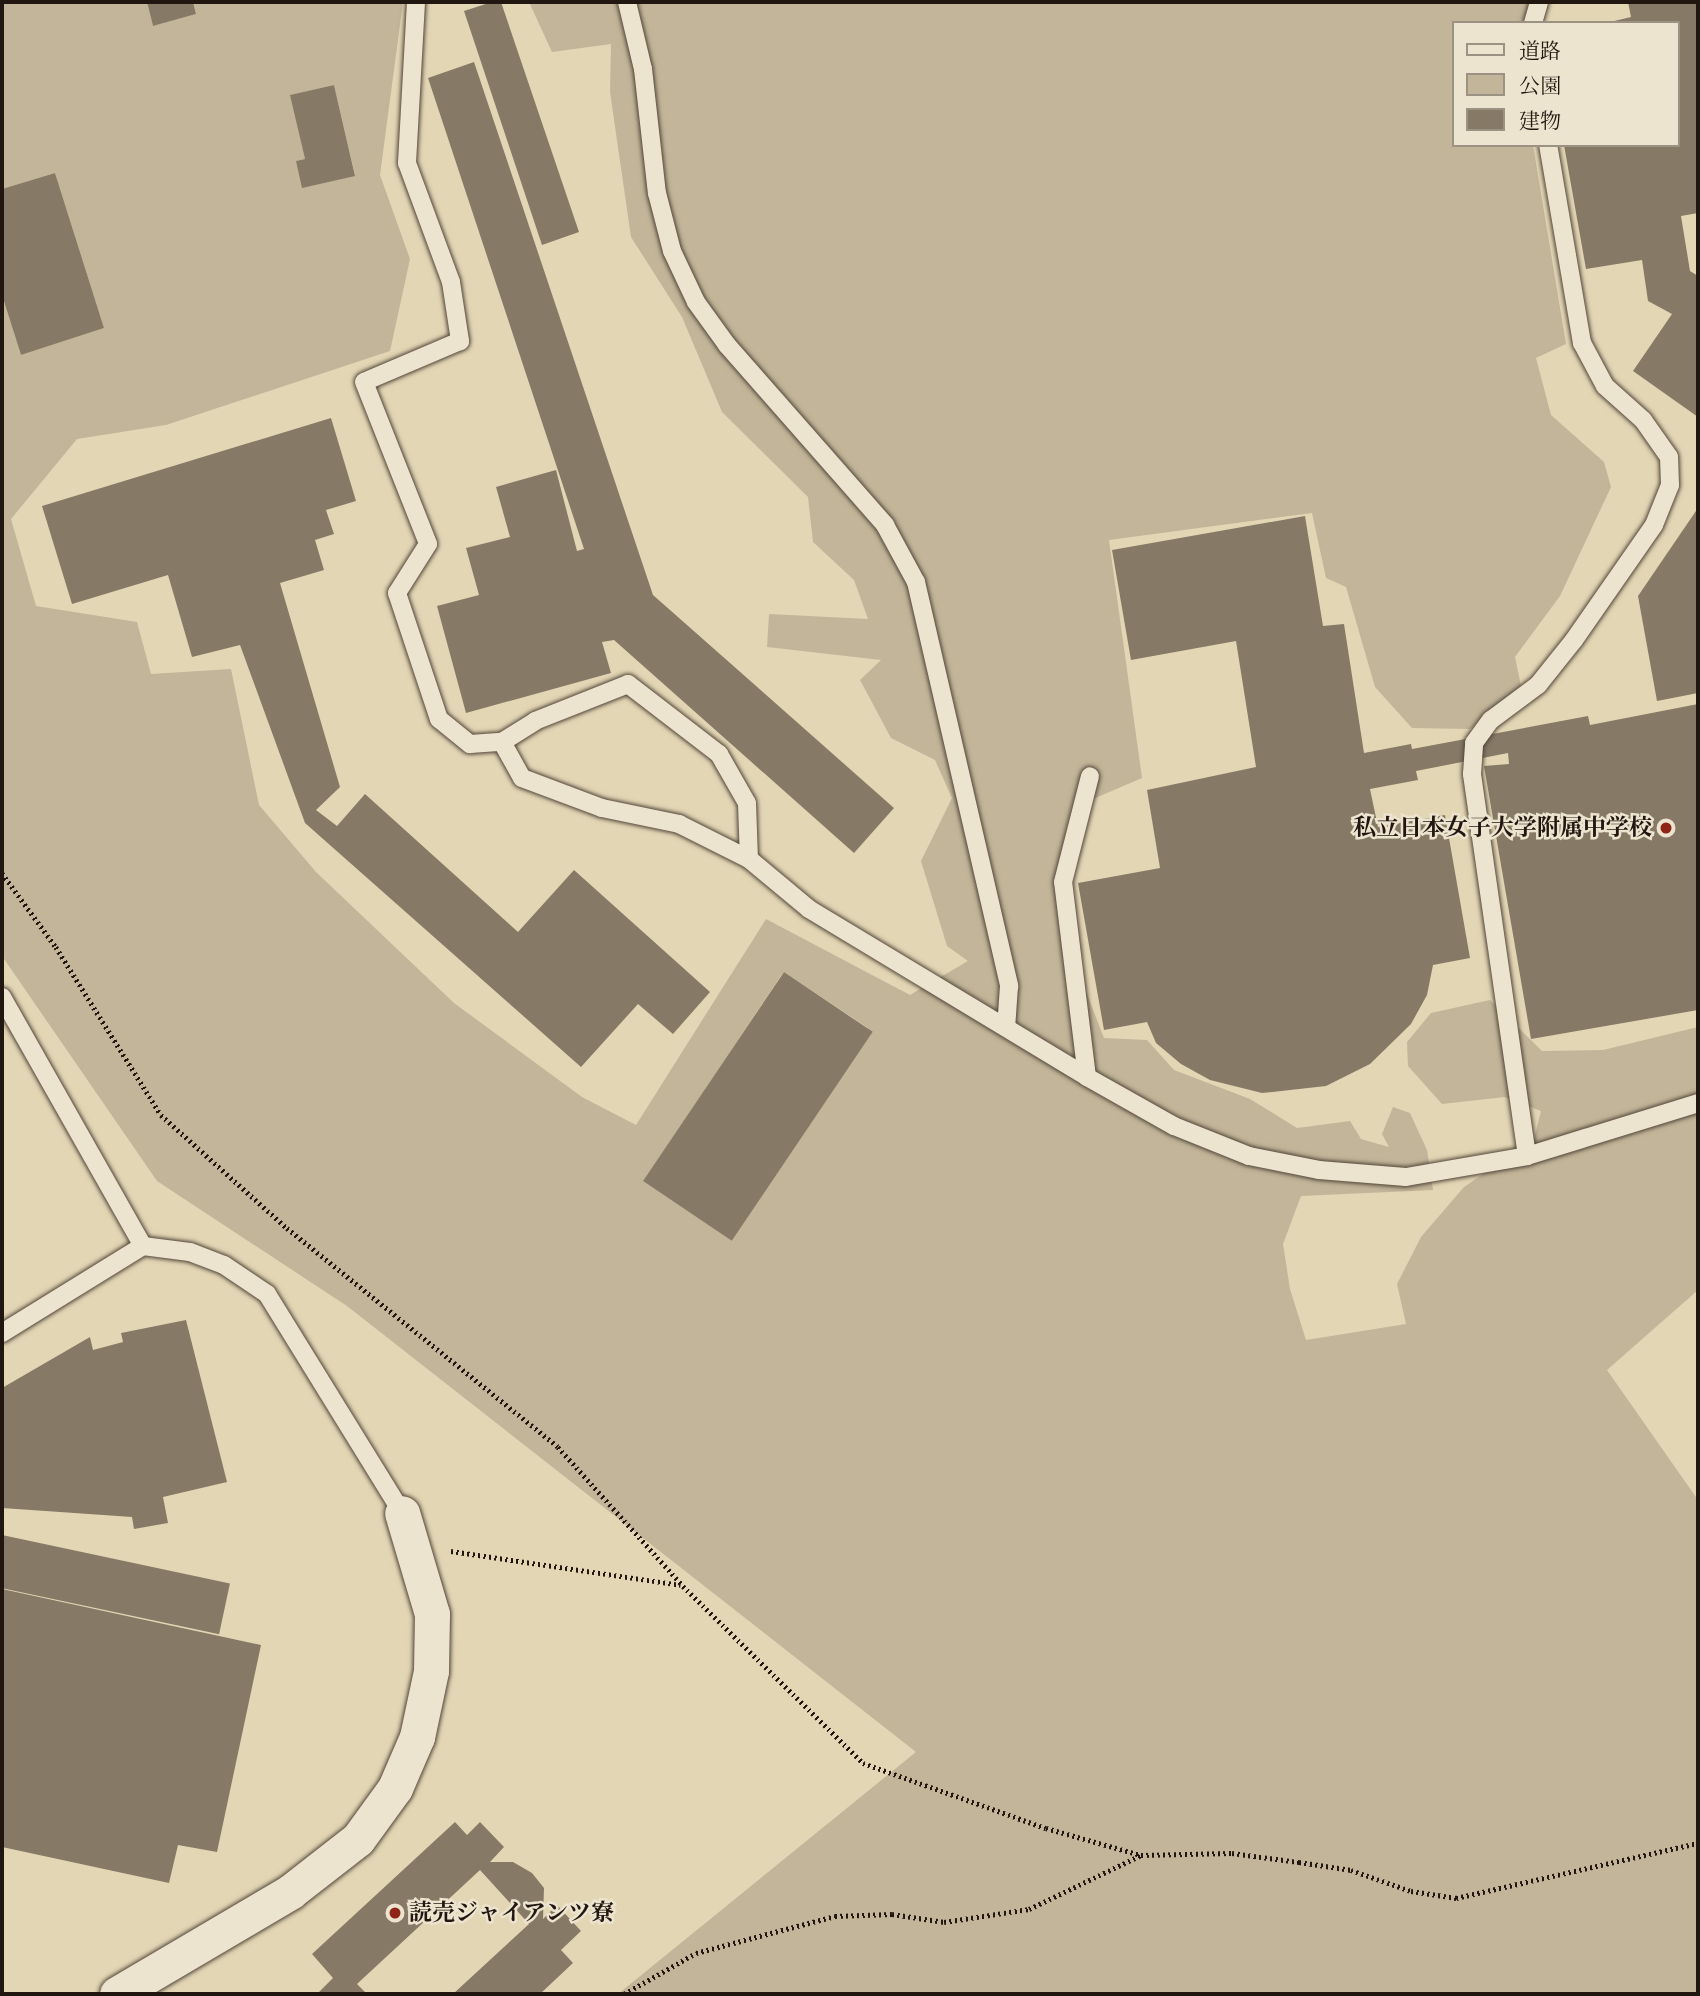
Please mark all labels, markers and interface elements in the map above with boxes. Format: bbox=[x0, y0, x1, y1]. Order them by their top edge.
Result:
legend bbox=[1452, 21, 1679, 147]
text: 道路 bbox=[1519, 39, 1561, 65]
text: 公園 bbox=[1519, 74, 1561, 100]
text: 建物 bbox=[1519, 109, 1561, 135]
place label: 私立日本女子大学附属中学校 bbox=[1353, 814, 1652, 842]
marker: 私立日本女子大学附属中学校 bbox=[1658, 820, 1674, 836]
place label: 読売ジャイアンツ寮 bbox=[409, 1899, 616, 1927]
marker: 読売ジャイアンツ寮 bbox=[387, 1905, 403, 1921]

